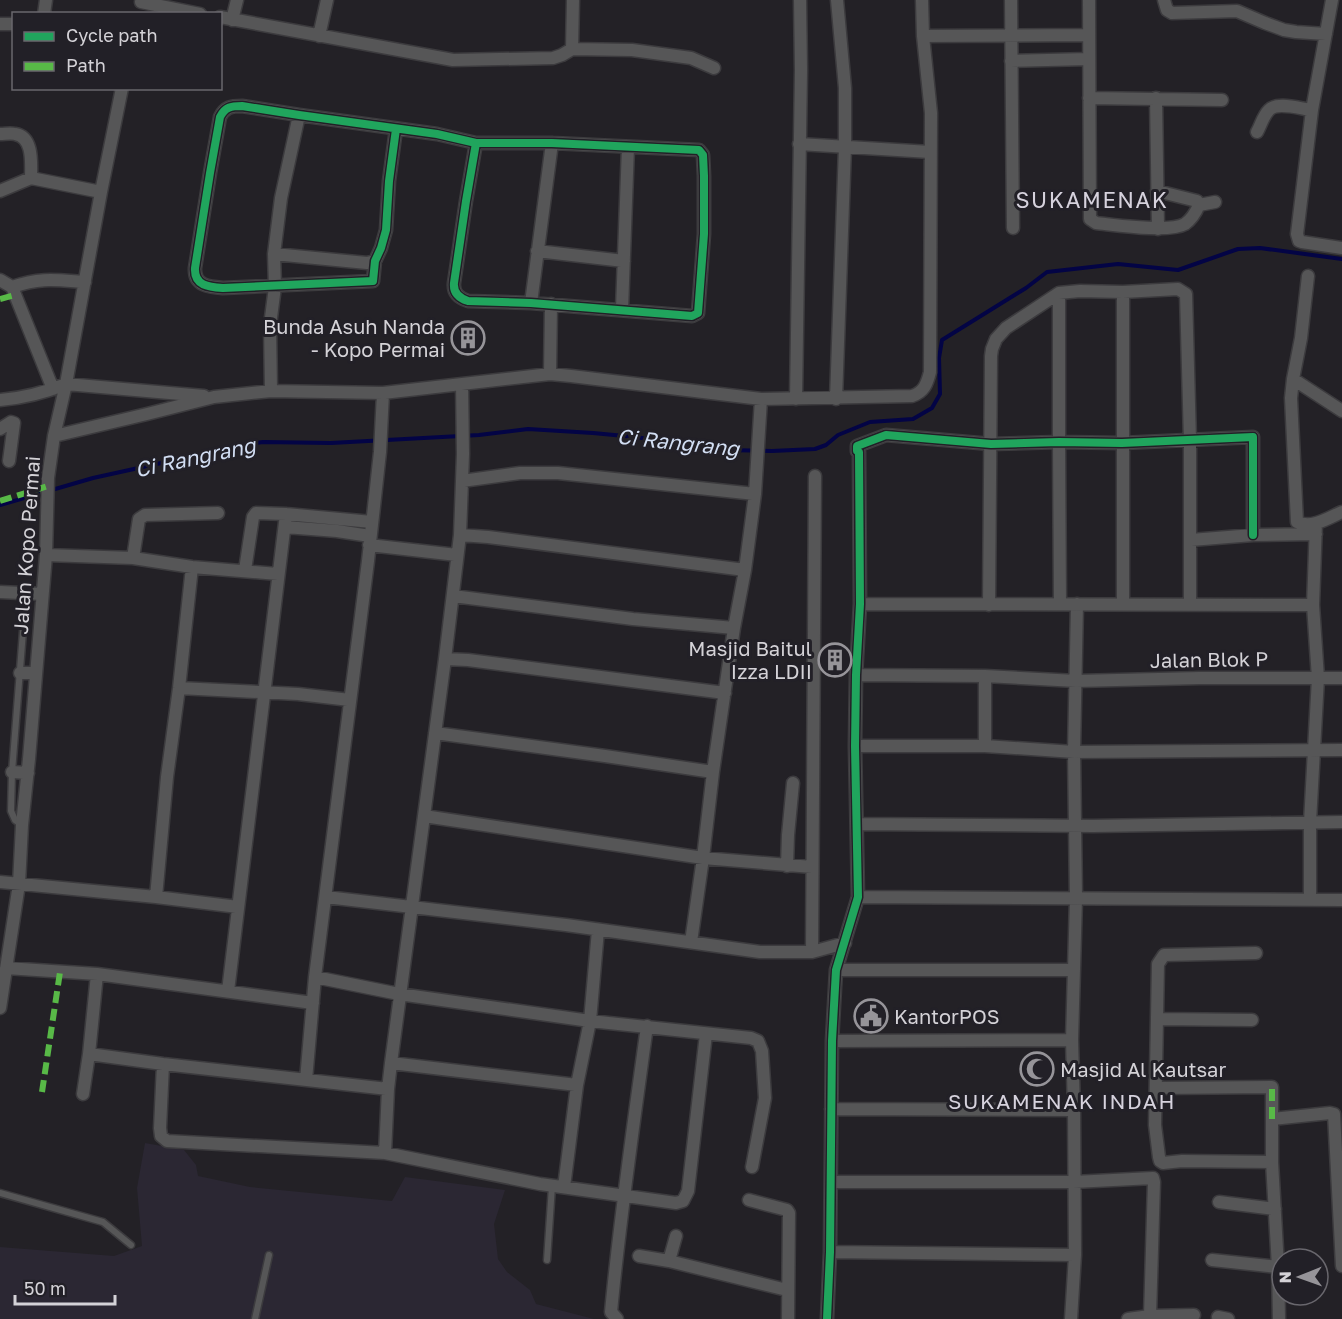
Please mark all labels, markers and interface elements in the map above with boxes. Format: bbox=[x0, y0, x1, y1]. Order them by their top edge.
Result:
legend bbox=[12, 12, 222, 90]
text: Cycle path bbox=[66, 24, 158, 46]
text: Path bbox=[66, 54, 106, 76]
district label: SUKAMENAK bbox=[1016, 186, 1168, 213]
place label: Bunda Asuh Nanda - Kopo Permai bbox=[263, 314, 445, 361]
building icon: Bunda Asuh Nanda - Kopo Permai bbox=[450, 320, 486, 356]
water label: Ci Rangrang bbox=[616, 423, 742, 462]
water label: Ci Rangrang bbox=[132, 431, 260, 482]
street label: Jalan Kopo Permai bbox=[8, 455, 44, 635]
place label: Masjid Baitul Izza LDII bbox=[688, 636, 812, 683]
building icon: Masjid Baitul Izza LDII bbox=[817, 642, 853, 678]
street label: Jalan Blok P bbox=[1150, 646, 1268, 672]
public building icon: KantorPOS bbox=[853, 998, 889, 1034]
place label: KantorPOS bbox=[894, 1004, 1000, 1028]
mosque icon: Masjid Al Kautsar bbox=[1019, 1051, 1055, 1087]
place label: Masjid Al Kautsar bbox=[1060, 1057, 1226, 1081]
district label: SUKAMENAK INDAH bbox=[948, 1088, 1176, 1114]
north arrow bbox=[1270, 1247, 1330, 1307]
scale bar bbox=[15, 1268, 116, 1306]
text: N bbox=[1275, 1271, 1295, 1284]
text: 50 m bbox=[24, 1277, 66, 1299]

